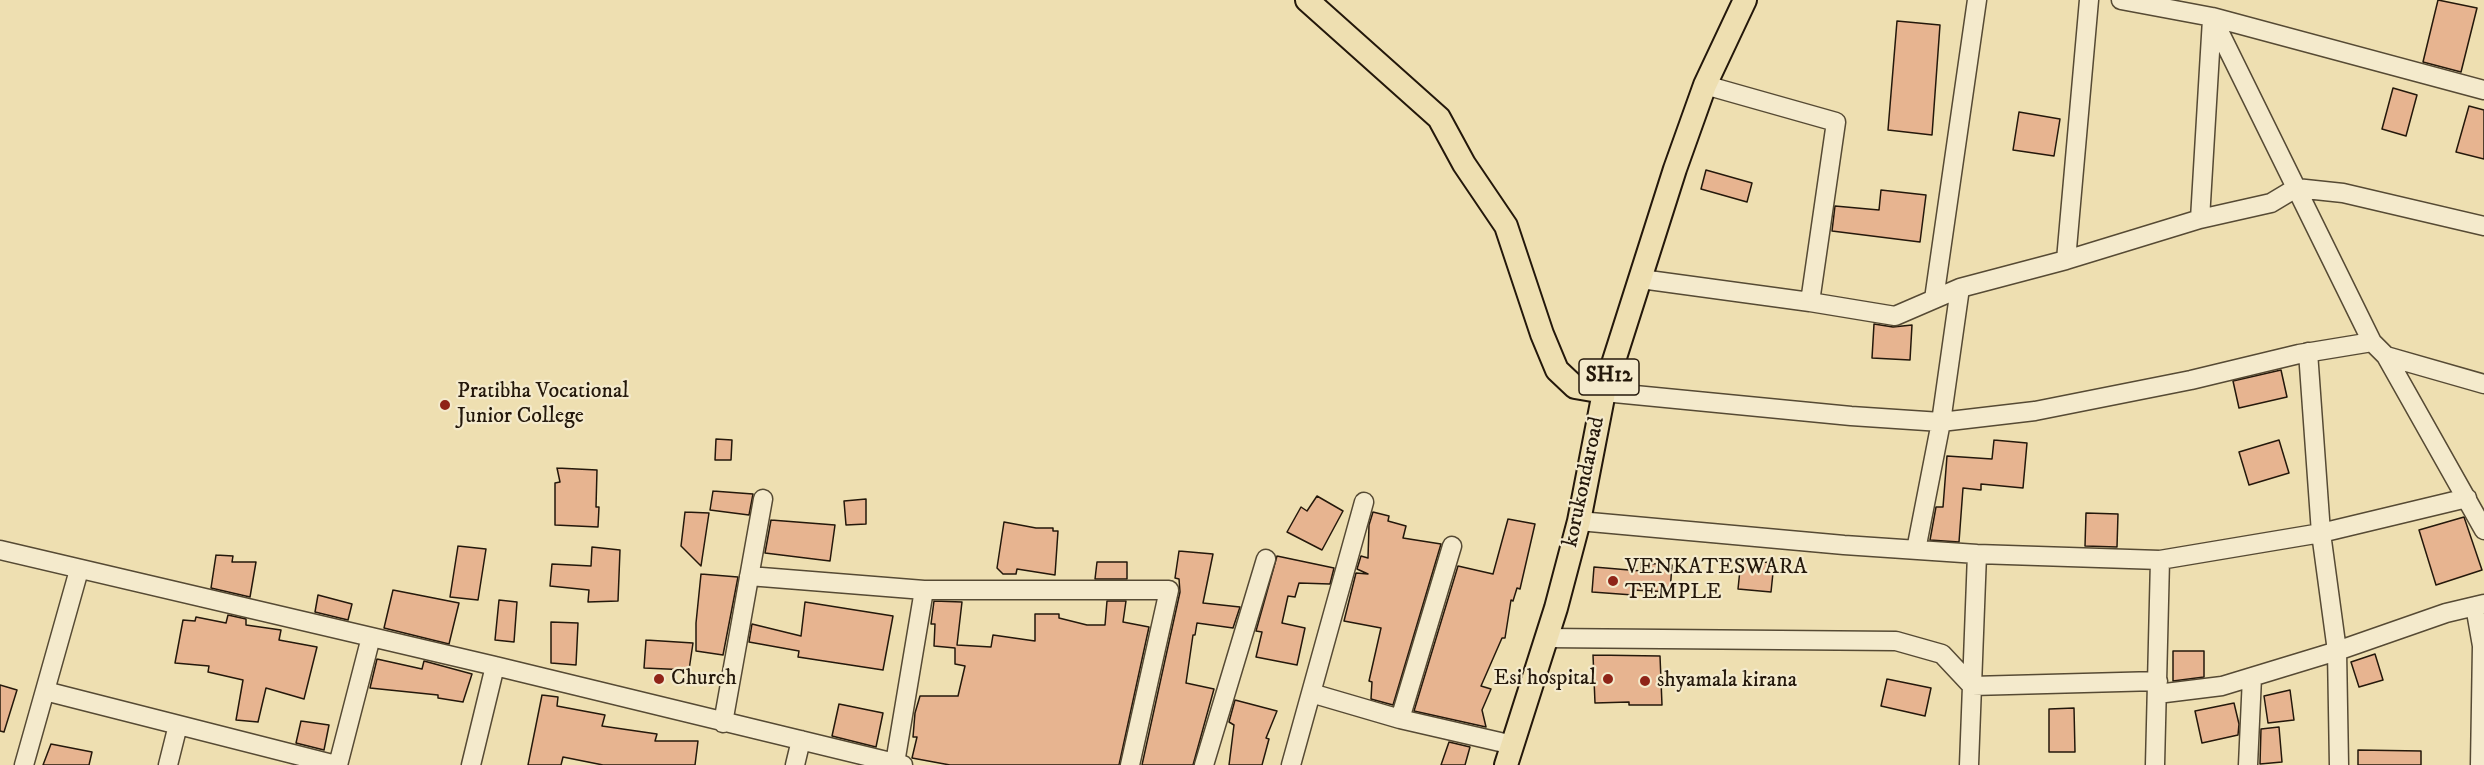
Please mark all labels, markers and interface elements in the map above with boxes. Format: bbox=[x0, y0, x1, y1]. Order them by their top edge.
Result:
road number: SH12 bbox=[1579, 359, 1639, 395]
place label: Pratibha Vocational Junior College bbox=[457, 379, 629, 430]
marker: Pratibha Vocational Junior College bbox=[438, 398, 452, 412]
street label: korukondaroad bbox=[1558, 414, 1612, 550]
place label: VENKATESWARA TEMPLE bbox=[1625, 555, 1807, 606]
marker: VENKATESWARA TEMPLE bbox=[1606, 574, 1620, 588]
place label: Church bbox=[671, 666, 737, 692]
place label: Esi hospital bbox=[1494, 666, 1596, 692]
place label: shyamala kirana bbox=[1657, 668, 1797, 694]
marker: Church bbox=[652, 672, 666, 686]
marker: Esi hospital bbox=[1601, 672, 1615, 686]
marker: shyamala kirana bbox=[1638, 674, 1652, 688]

